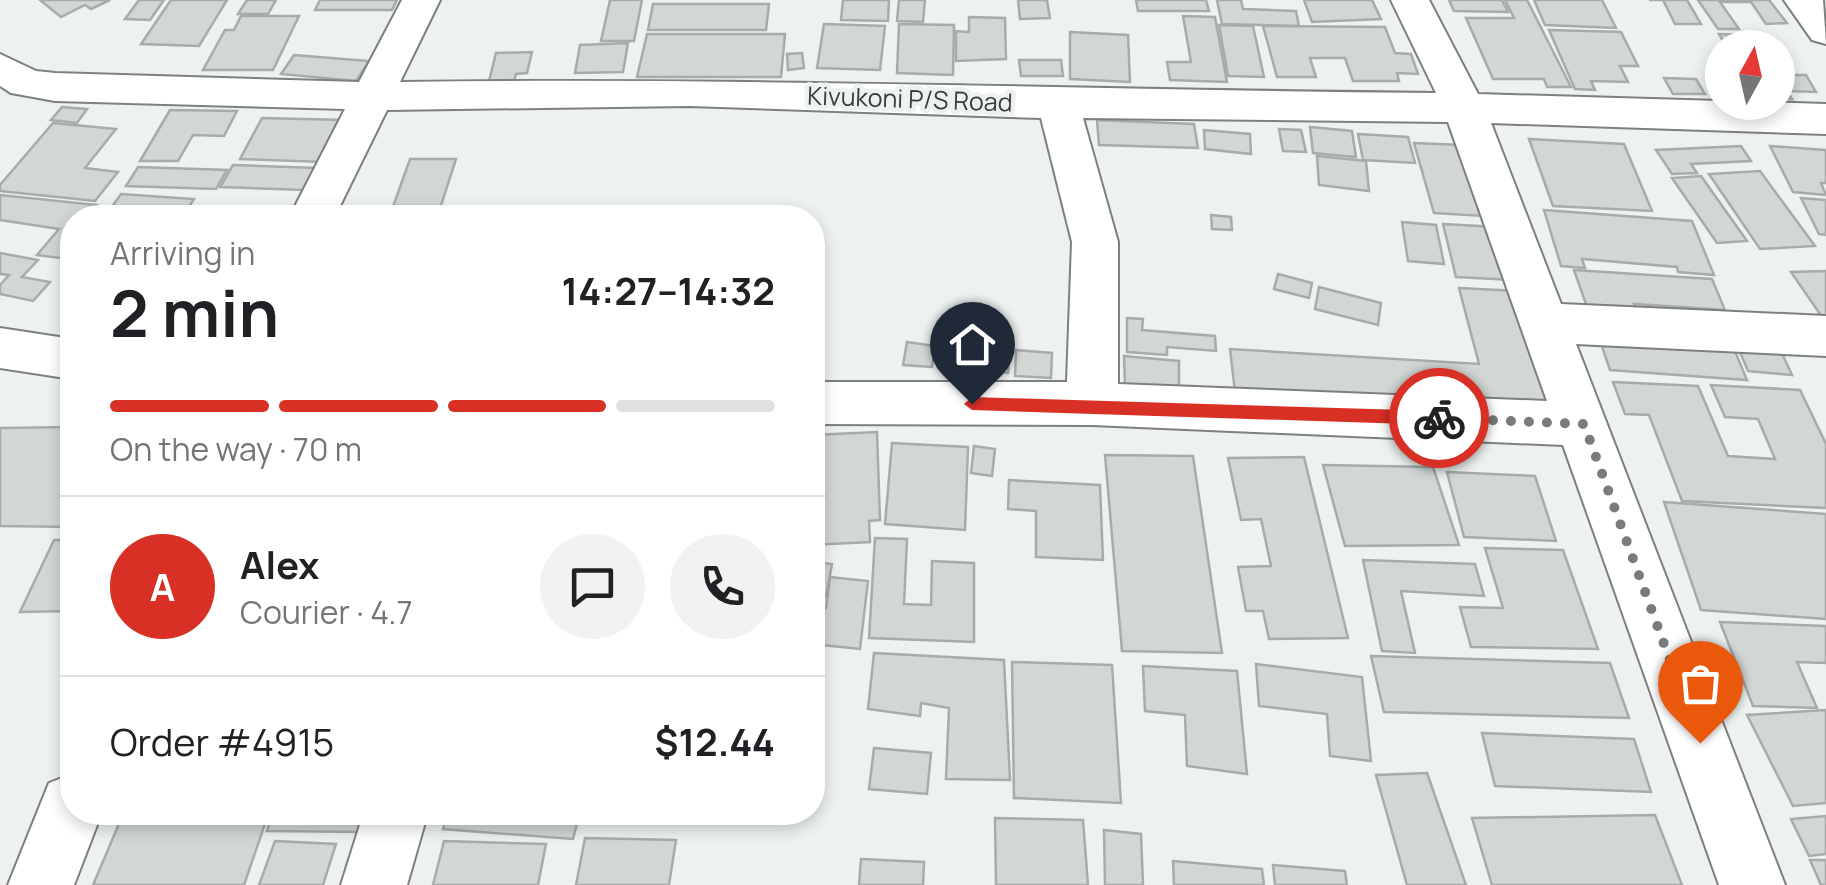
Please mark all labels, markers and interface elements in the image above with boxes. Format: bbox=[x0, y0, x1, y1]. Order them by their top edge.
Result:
north arrow bbox=[1705, 30, 1795, 120]
map controls bbox=[1705, 30, 1795, 120]
street label: Kivukoni P/S Road bbox=[807, 77, 1013, 120]
text: Arriving in bbox=[110, 231, 255, 275]
text: 14:27–14:32 bbox=[562, 264, 775, 316]
text: 2 min bbox=[110, 268, 279, 357]
pin bbox=[930, 302, 1015, 405]
icon: home bbox=[945, 317, 1000, 372]
courier bbox=[1389, 368, 1489, 468]
icon: bike bbox=[1412, 391, 1467, 446]
text: On the way · 70 m bbox=[110, 427, 362, 471]
button: chat bbox=[540, 534, 645, 639]
button: phone bbox=[670, 534, 775, 639]
text: Alex bbox=[240, 538, 319, 590]
text: A bbox=[150, 560, 175, 612]
text: Courier · 4.7 bbox=[240, 590, 413, 634]
pin bbox=[1658, 641, 1743, 744]
icon: bag bbox=[1673, 656, 1728, 711]
text: Order #4915 bbox=[110, 715, 334, 767]
text: $12.44 bbox=[655, 715, 775, 767]

